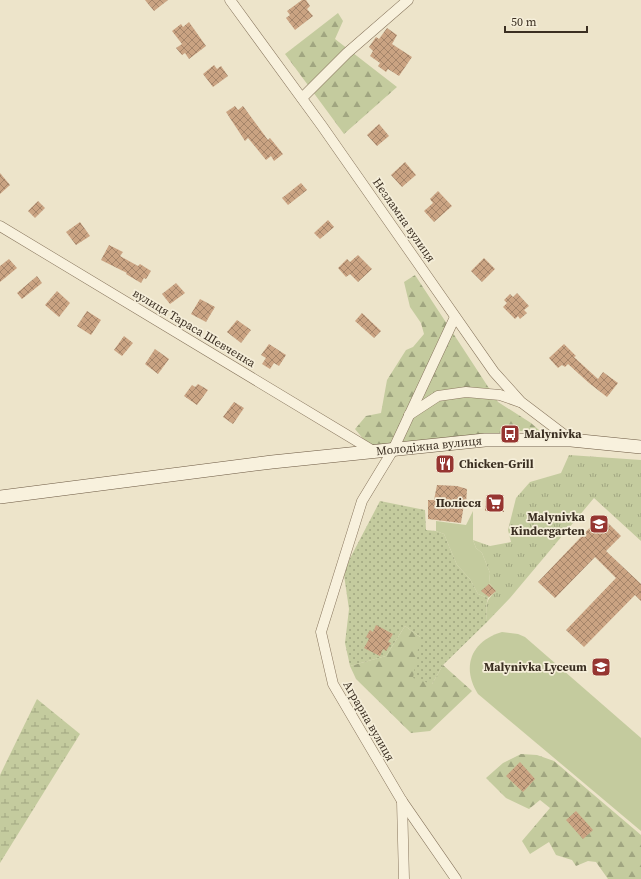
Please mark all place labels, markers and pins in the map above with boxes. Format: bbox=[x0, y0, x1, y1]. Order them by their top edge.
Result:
bus stop icon: Malynivka bbox=[499, 423, 521, 445]
place label: Malynivka bbox=[524, 426, 582, 442]
restaurant icon: Chicken-Grill bbox=[434, 453, 456, 475]
place label: Chicken-Grill bbox=[459, 456, 534, 472]
supermarket icon: Полісся bbox=[484, 492, 506, 514]
place label: Полісся bbox=[436, 495, 481, 511]
place label: Malynivka Kindergarten bbox=[510, 509, 586, 539]
school or university icon: Malynivka Kindergarten bbox=[588, 513, 610, 535]
school or university icon: Malynivka Lyceum bbox=[590, 656, 612, 678]
place label: Malynivka Lyceum bbox=[484, 659, 587, 675]

